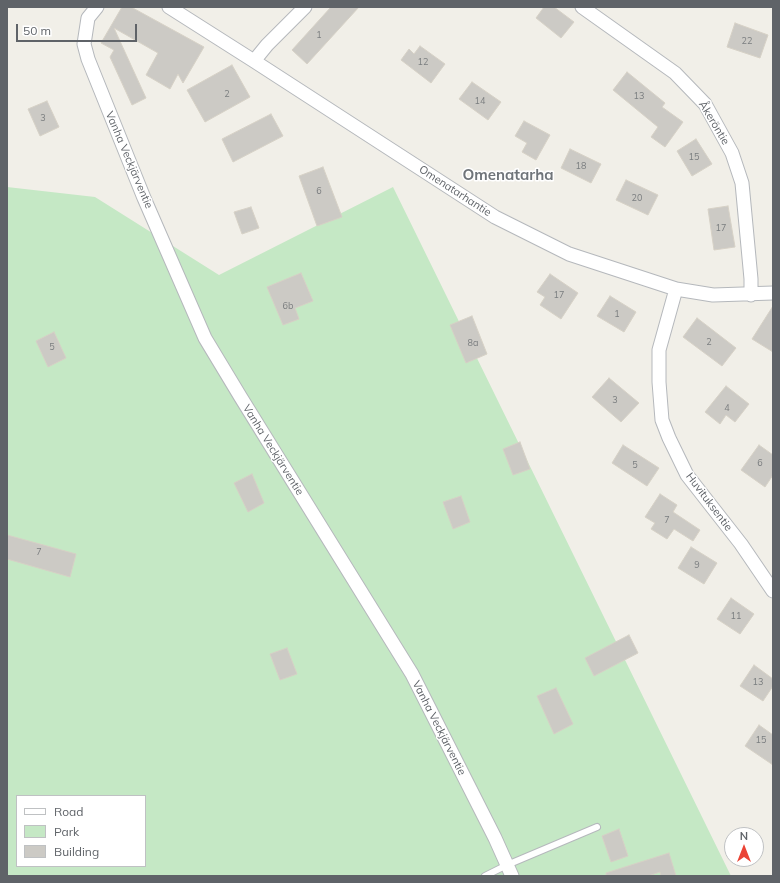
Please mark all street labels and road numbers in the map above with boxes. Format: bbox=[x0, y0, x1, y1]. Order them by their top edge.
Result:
street label: Åkeröntie bbox=[696, 99, 732, 147]
street label: Vanha Veckjärventie bbox=[103, 109, 155, 211]
street label: Omenatarhantie bbox=[416, 163, 494, 219]
street label: Vanha Veckjärventie bbox=[240, 402, 306, 498]
street label: Huvituksentie bbox=[683, 470, 735, 534]
street label: Vanha Veckjärventie bbox=[409, 679, 469, 777]

